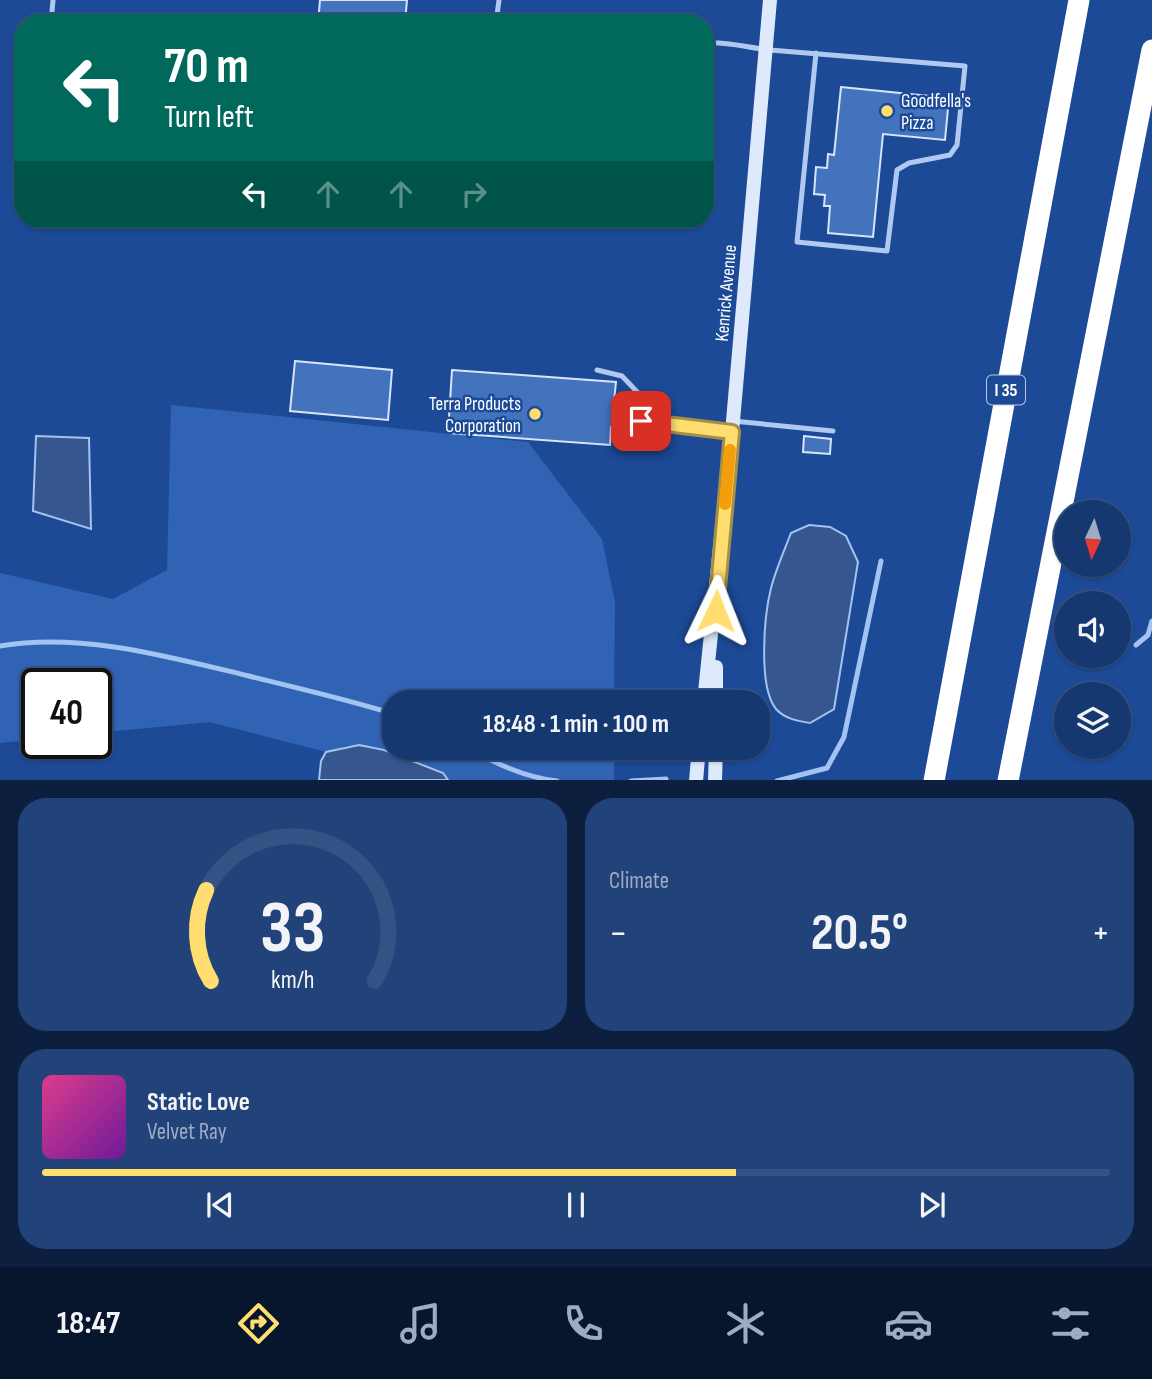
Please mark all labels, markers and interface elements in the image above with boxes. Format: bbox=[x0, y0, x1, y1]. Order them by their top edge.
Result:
text: 70 m bbox=[164, 38, 249, 97]
icon: left bbox=[49, 42, 140, 133]
place label: Goodfella's Pizza bbox=[901, 90, 971, 135]
text: Turn left bbox=[164, 98, 254, 137]
marker: Goodfella's Pizza bbox=[879, 103, 895, 119]
icon: left bbox=[236, 175, 274, 213]
icon: ahead bbox=[309, 175, 347, 213]
icon: ahead bbox=[382, 175, 420, 213]
icon: right bbox=[455, 175, 493, 213]
street label: Kenrick Avenue bbox=[711, 244, 742, 343]
road number: I 35 bbox=[987, 376, 1025, 404]
pin bbox=[611, 391, 671, 451]
place label: Terra Products Corporation bbox=[429, 393, 521, 438]
icon: arrive bbox=[622, 402, 660, 440]
marker: Terra Products Corporation bbox=[527, 406, 543, 422]
north arrow bbox=[1054, 500, 1130, 578]
map controls bbox=[1054, 500, 1131, 759]
position arrow bbox=[679, 574, 753, 648]
button: sound bbox=[1054, 591, 1131, 668]
speed limit sign: 40 bbox=[21, 668, 112, 759]
button: layers bbox=[1054, 682, 1131, 759]
text: 18:48 · 1 min · 100 m bbox=[483, 709, 669, 740]
text: Climate bbox=[609, 867, 669, 895]
text: 33 bbox=[260, 885, 325, 973]
text: 20.5° bbox=[811, 902, 908, 965]
text: − bbox=[609, 911, 628, 956]
text: + bbox=[1091, 911, 1110, 956]
text: km/h bbox=[271, 964, 314, 995]
text: Static Love bbox=[147, 1087, 250, 1118]
text: Velvet Ray bbox=[147, 1118, 227, 1146]
icon: previous bbox=[201, 1186, 239, 1224]
icon: pause bbox=[557, 1186, 595, 1224]
icon: next bbox=[913, 1186, 951, 1224]
icon: directions bbox=[234, 1299, 283, 1348]
icon: music bbox=[396, 1299, 445, 1348]
icon: phone bbox=[559, 1299, 608, 1348]
icon: climate bbox=[721, 1299, 770, 1348]
icon: car bbox=[884, 1299, 933, 1348]
icon: filters bbox=[1046, 1299, 1095, 1348]
text: 18:47 bbox=[57, 1304, 120, 1343]

